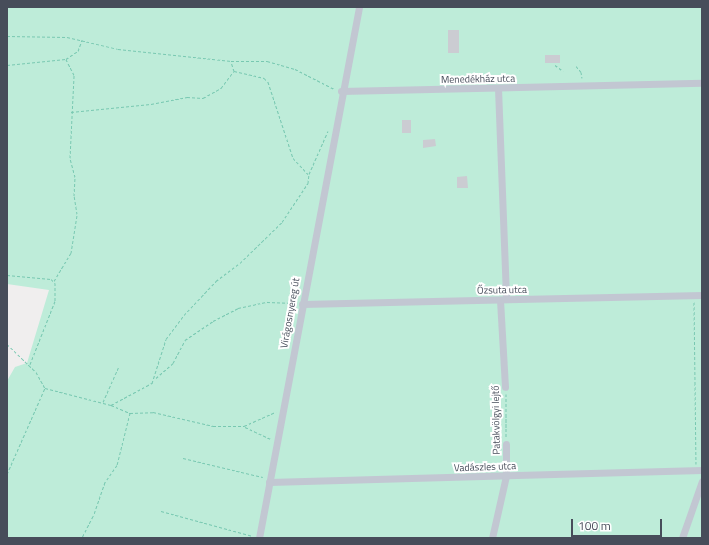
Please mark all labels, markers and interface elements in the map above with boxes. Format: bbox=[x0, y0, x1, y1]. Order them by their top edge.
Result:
street label: Menedékház utca bbox=[441, 72, 515, 86]
street label: Virágosnyereg út bbox=[278, 277, 302, 349]
street label: Őzsuta utca bbox=[477, 284, 527, 296]
street label: Patakvölgyi lejtő bbox=[489, 385, 503, 455]
street label: Vadászles utca bbox=[454, 460, 516, 474]
scale bar bbox=[573, 511, 664, 537]
text: 100 m bbox=[578, 516, 611, 535]

